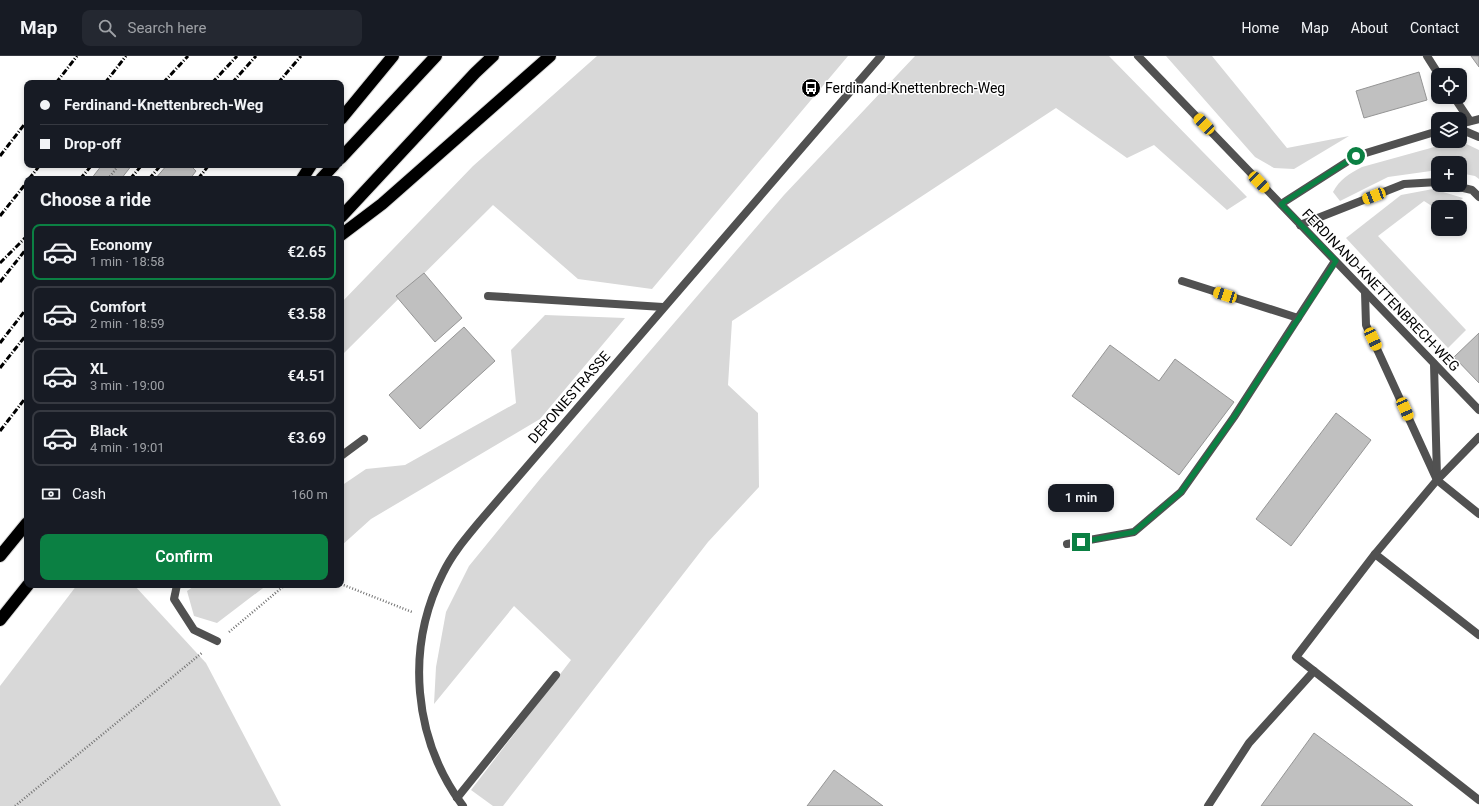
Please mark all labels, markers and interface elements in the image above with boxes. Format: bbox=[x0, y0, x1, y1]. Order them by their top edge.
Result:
search box bbox=[82, 10, 362, 46]
text: Map bbox=[20, 16, 58, 39]
icon: search bbox=[96, 17, 118, 39]
text: Search here bbox=[128, 19, 206, 37]
text: Home bbox=[1241, 20, 1279, 36]
text: Map bbox=[1301, 20, 1329, 36]
text: About bbox=[1351, 20, 1388, 36]
text: Contact bbox=[1410, 20, 1459, 36]
map controls bbox=[1431, 68, 1467, 236]
button: locate bbox=[1431, 68, 1467, 104]
bus stop icon: Ferdinand-Knettenbrech-Weg bbox=[800, 77, 822, 99]
place label: Ferdinand-Knettenbrech-Weg bbox=[825, 80, 1005, 96]
text: Ferdinand-Knettenbrech-Weg bbox=[64, 96, 263, 114]
car bbox=[1191, 111, 1217, 137]
button: layers bbox=[1431, 112, 1467, 148]
text: Drop-off bbox=[64, 135, 121, 153]
route start bbox=[1347, 147, 1365, 165]
button: + bbox=[1431, 156, 1467, 192]
car bbox=[1246, 169, 1272, 195]
car bbox=[1361, 186, 1387, 206]
text: Choose a ride bbox=[40, 189, 151, 210]
button: − bbox=[1431, 200, 1467, 236]
street label: FERDINAND-KNETTENBRECH-WEG bbox=[1299, 206, 1463, 374]
icon: car bbox=[42, 234, 78, 270]
text: Economy bbox=[90, 236, 152, 254]
text: €2.65 bbox=[287, 243, 326, 261]
text: 1 min · 18:58 bbox=[90, 254, 165, 269]
car bbox=[1212, 286, 1238, 304]
icon: car bbox=[42, 296, 78, 332]
text: Comfort bbox=[90, 298, 146, 316]
text: €3.58 bbox=[287, 305, 326, 323]
text: 2 min · 18:59 bbox=[90, 316, 165, 331]
car bbox=[1362, 326, 1384, 352]
street label: DEPONIESTRASSE bbox=[525, 348, 613, 446]
icon: car bbox=[42, 358, 78, 394]
text: XL bbox=[90, 360, 108, 378]
text: €4.51 bbox=[287, 367, 326, 385]
text: 3 min · 19:00 bbox=[90, 378, 165, 393]
car bbox=[1395, 396, 1415, 422]
icon: car bbox=[42, 420, 78, 456]
text: Black bbox=[90, 422, 127, 440]
text: €3.69 bbox=[287, 429, 326, 447]
text: 4 min · 19:01 bbox=[90, 440, 165, 455]
icon: cash bbox=[40, 483, 62, 505]
callout: 1 min bbox=[1048, 484, 1114, 512]
text: Cash bbox=[72, 485, 106, 503]
text: 160 m bbox=[291, 487, 328, 502]
text: 1 min bbox=[1065, 490, 1097, 505]
route end bbox=[1072, 533, 1090, 551]
button: Confirm bbox=[40, 534, 328, 580]

